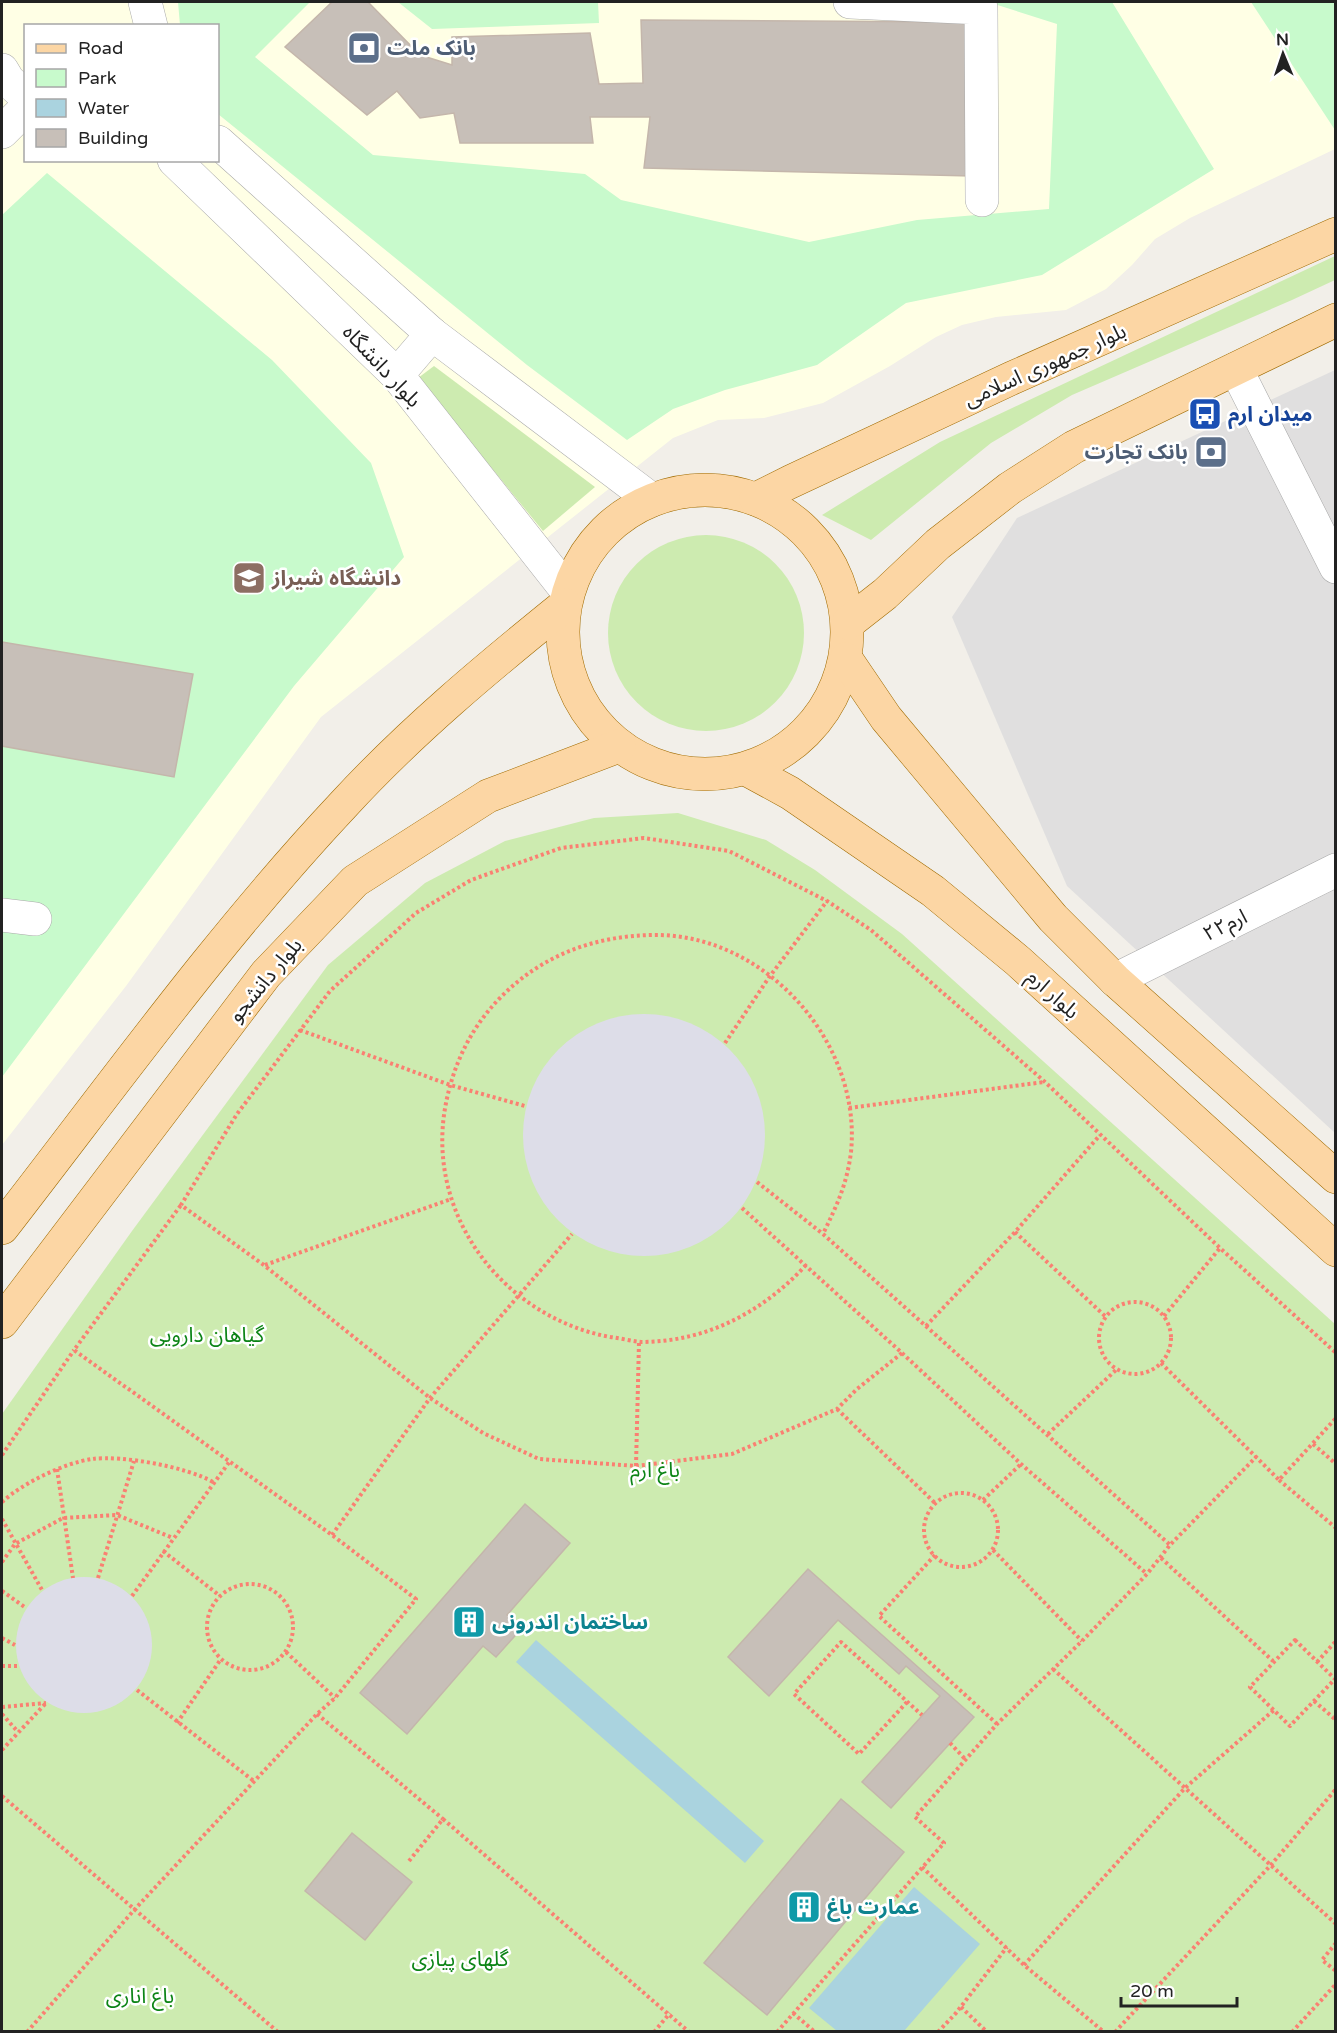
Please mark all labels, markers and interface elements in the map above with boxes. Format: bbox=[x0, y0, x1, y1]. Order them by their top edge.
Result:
legend bbox=[24, 24, 219, 162]
north arrow bbox=[1253, 24, 1313, 84]
bank icon: بانک ملت bbox=[346, 30, 382, 66]
text: N bbox=[1276, 30, 1289, 50]
place label: بانک ملت bbox=[387, 36, 476, 61]
text: Road bbox=[78, 37, 123, 59]
text: Park bbox=[78, 67, 117, 89]
text: Water bbox=[78, 97, 129, 119]
text: Building bbox=[78, 127, 148, 149]
street label: بلوار جمهوری اسلامی bbox=[960, 318, 1130, 412]
street label: بلوار دانشگاه bbox=[337, 320, 426, 413]
bus stop icon: میدان ارم bbox=[1187, 396, 1223, 432]
place label: میدان ارم bbox=[1228, 402, 1313, 430]
bank icon: بانک تجارت bbox=[1193, 434, 1229, 470]
place label: بانک تجارت bbox=[1085, 440, 1188, 465]
school or university icon: دانشگاه شیراز bbox=[231, 560, 267, 596]
place label: دانشگاه شیراز bbox=[271, 566, 401, 591]
street label: ارم۲۲ bbox=[1199, 904, 1253, 949]
street label: بلوار دانشجو bbox=[223, 933, 308, 1027]
street label: بلوار ارم bbox=[1019, 964, 1084, 1027]
park label: گیاهان دارویی bbox=[150, 1323, 265, 1348]
park label: باغ ارم bbox=[630, 1458, 680, 1486]
building icon: ساختمان اندرونی bbox=[451, 1604, 487, 1640]
place label: ساختمان اندرونی bbox=[492, 1610, 648, 1635]
building icon: عمارت باغ bbox=[786, 1889, 822, 1925]
place label: عمارت باغ bbox=[827, 1895, 919, 1922]
park label: گلهای پیازی bbox=[411, 1947, 509, 1972]
scale bar bbox=[1121, 1970, 1236, 2008]
text: 20 m bbox=[1130, 1980, 1174, 2002]
park label: باغ اناری bbox=[106, 1984, 174, 2011]

